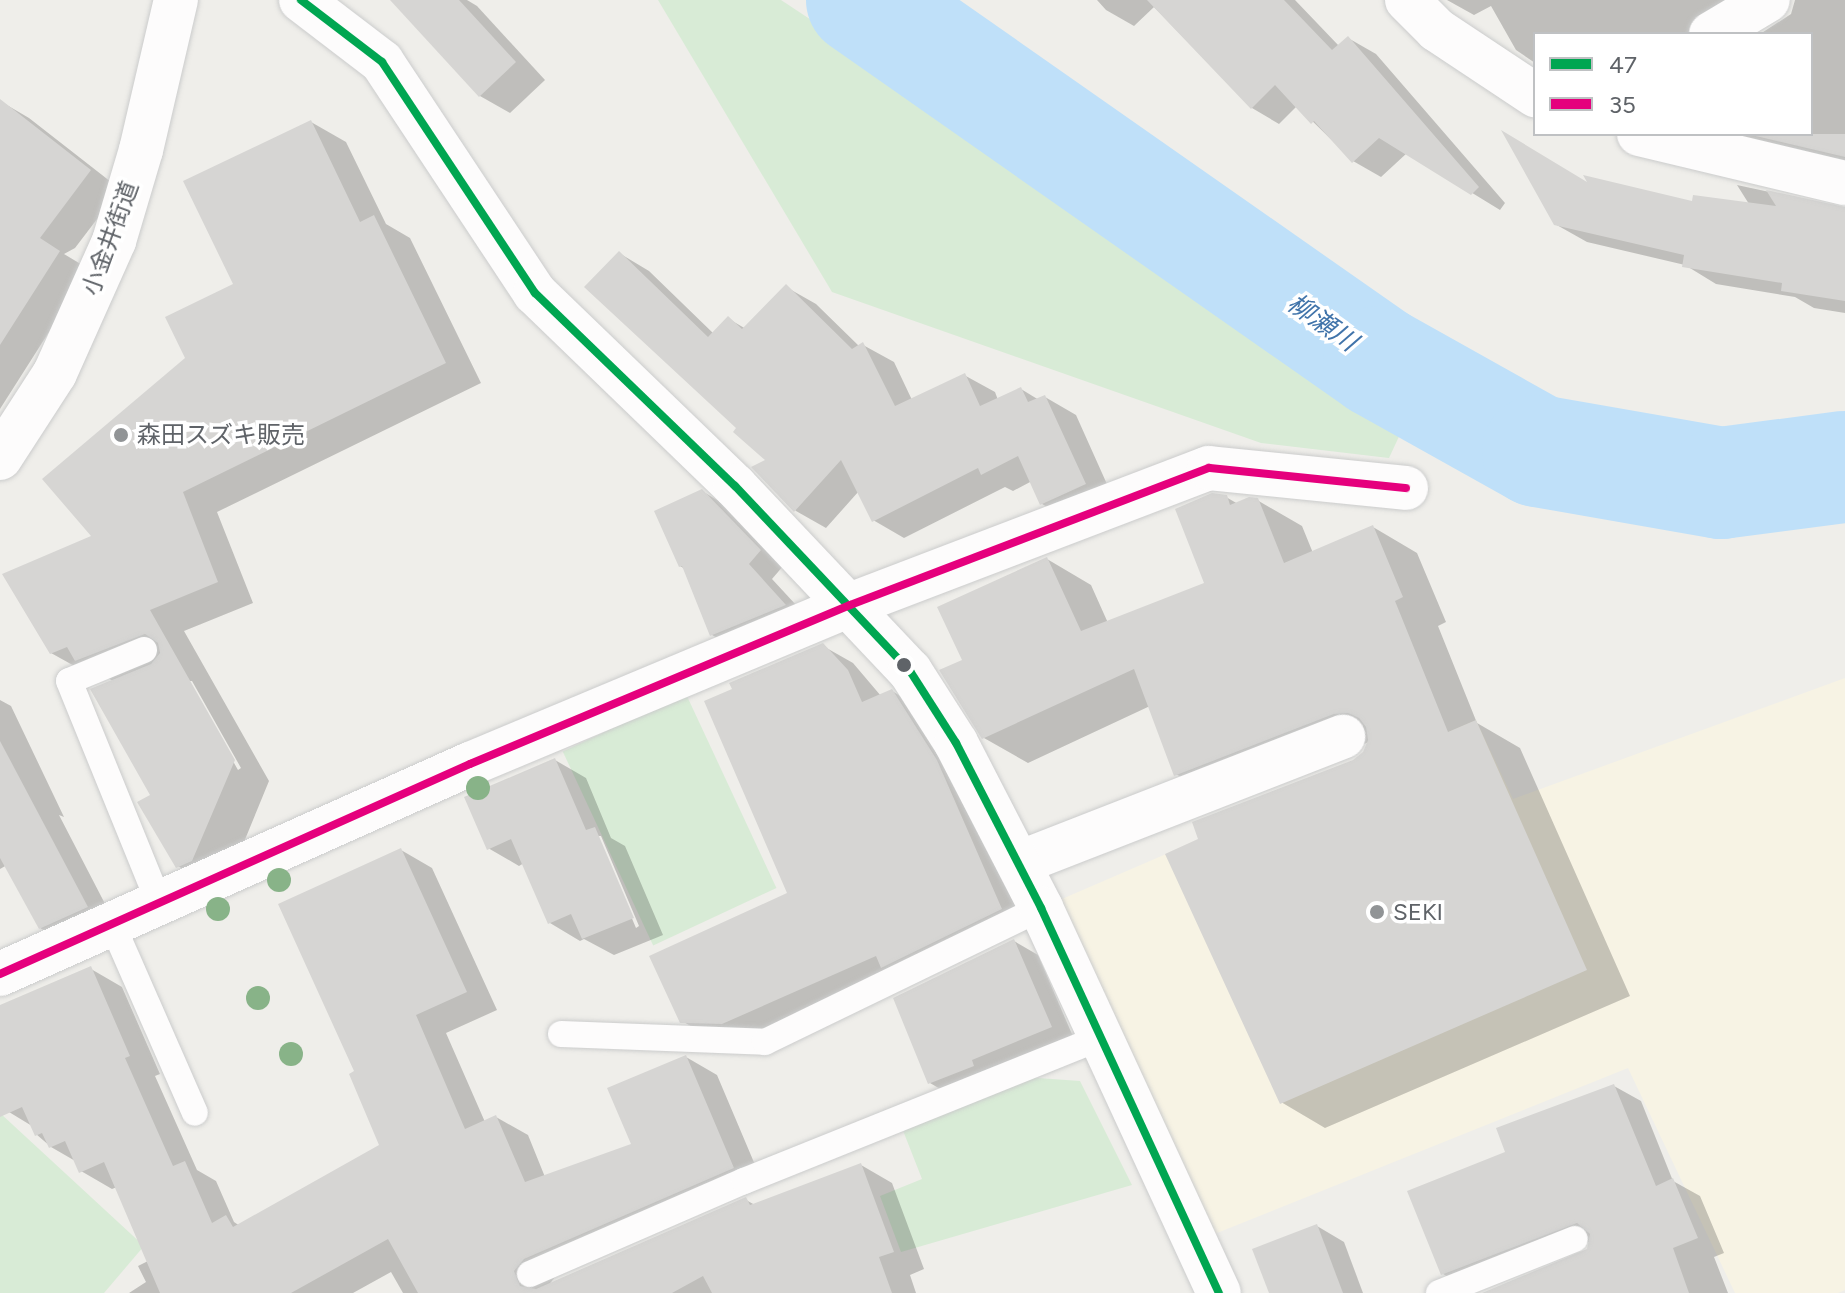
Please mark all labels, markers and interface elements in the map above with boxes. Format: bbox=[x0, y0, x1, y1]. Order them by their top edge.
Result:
legend bbox=[1533, 32, 1813, 136]
text: 47 bbox=[1609, 50, 1637, 79]
text: 35 bbox=[1609, 90, 1636, 119]
street label: 小金井街道 bbox=[76, 177, 144, 299]
water label: 柳瀬川 bbox=[1281, 288, 1363, 358]
place label: 森田スズキ販売 bbox=[137, 421, 305, 449]
marker: 森田スズキ販売 bbox=[112, 426, 130, 444]
unlabelled marker bbox=[896, 657, 912, 673]
place label: SEKI bbox=[1393, 898, 1443, 926]
marker: SEKI bbox=[1368, 903, 1386, 921]

